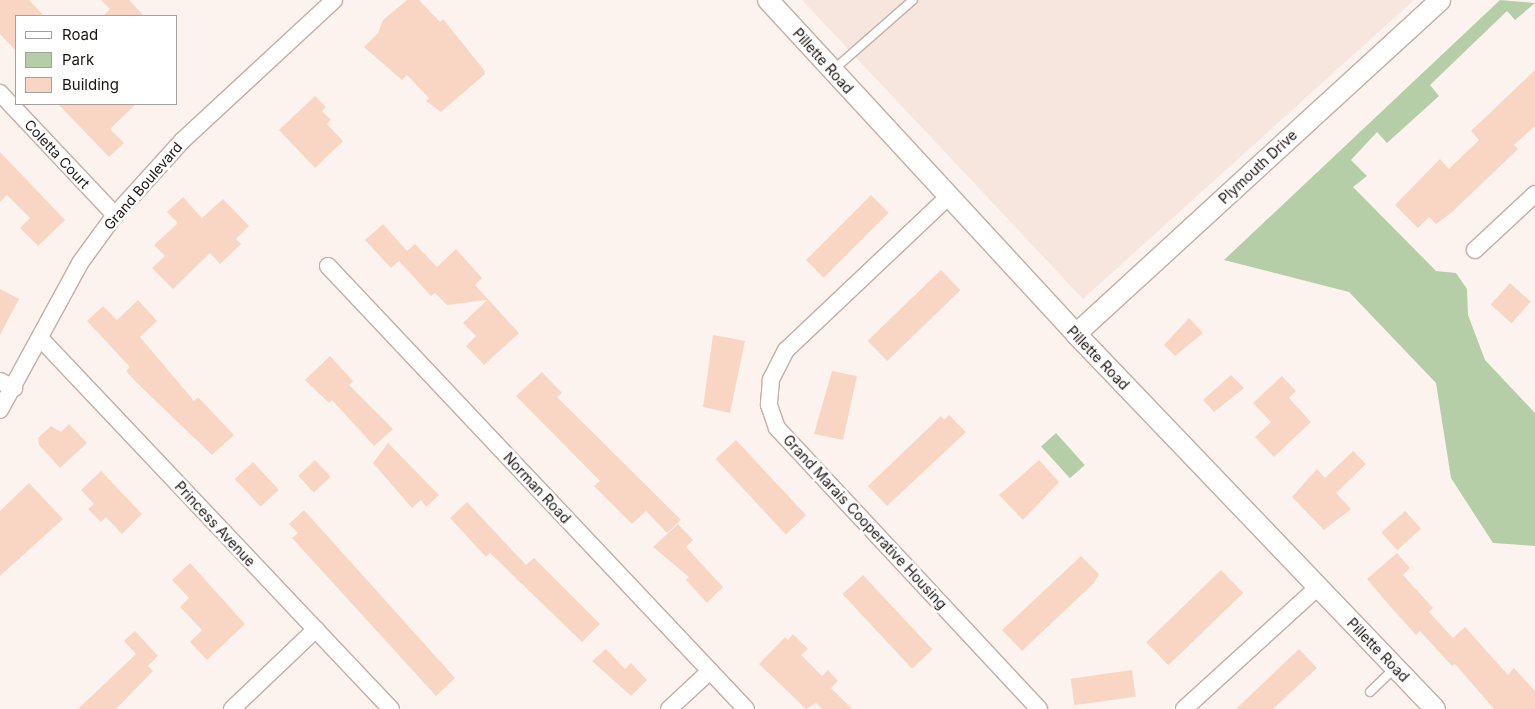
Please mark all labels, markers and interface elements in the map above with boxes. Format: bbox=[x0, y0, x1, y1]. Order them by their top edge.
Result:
legend bbox=[15, 15, 178, 105]
text: Road bbox=[62, 25, 98, 44]
street label: Pillette Road bbox=[789, 25, 857, 97]
text: Park bbox=[62, 50, 94, 69]
text: Building bbox=[62, 75, 119, 94]
street label: Coletta Court bbox=[21, 116, 93, 192]
street label: Plymouth Drive bbox=[1215, 127, 1301, 207]
street label: Grand Boulevard bbox=[100, 139, 186, 233]
street label: Pillette Road bbox=[1064, 323, 1132, 393]
street label: Grand Marais Cooperative Housing bbox=[780, 431, 950, 613]
street label: Norman Road bbox=[500, 449, 574, 527]
street label: Princess Avenue bbox=[171, 478, 259, 570]
street label: Pillette Road bbox=[1344, 615, 1412, 685]

